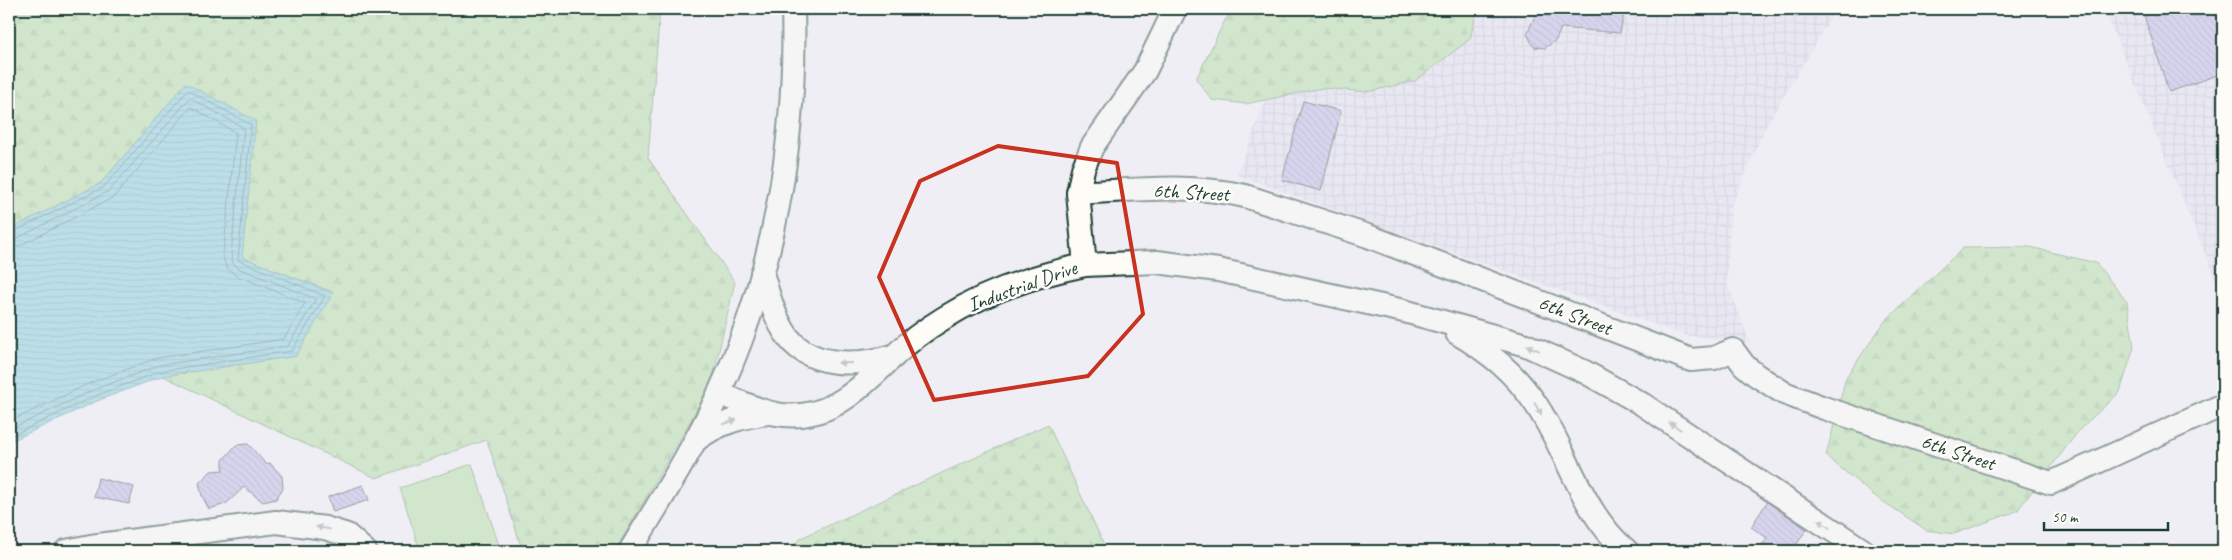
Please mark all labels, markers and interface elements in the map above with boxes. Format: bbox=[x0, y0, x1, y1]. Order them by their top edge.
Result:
street label: 6th Street bbox=[1152, 177, 1232, 207]
street label: Industrial Drive bbox=[964, 254, 1081, 318]
street label: 6th Street bbox=[1535, 289, 1617, 342]
one-way arrow bbox=[1525, 344, 1540, 352]
one-way arrow bbox=[837, 358, 853, 366]
one-way arrow bbox=[1534, 401, 1542, 416]
one-way arrow bbox=[722, 418, 737, 425]
one-way arrow bbox=[1668, 421, 1682, 431]
street label: 6th Street bbox=[1918, 428, 2000, 477]
scale bar bbox=[2044, 500, 2168, 532]
text: 50 m bbox=[2052, 508, 2079, 527]
one-way arrow bbox=[1817, 520, 1830, 529]
one-way arrow bbox=[315, 524, 331, 532]

